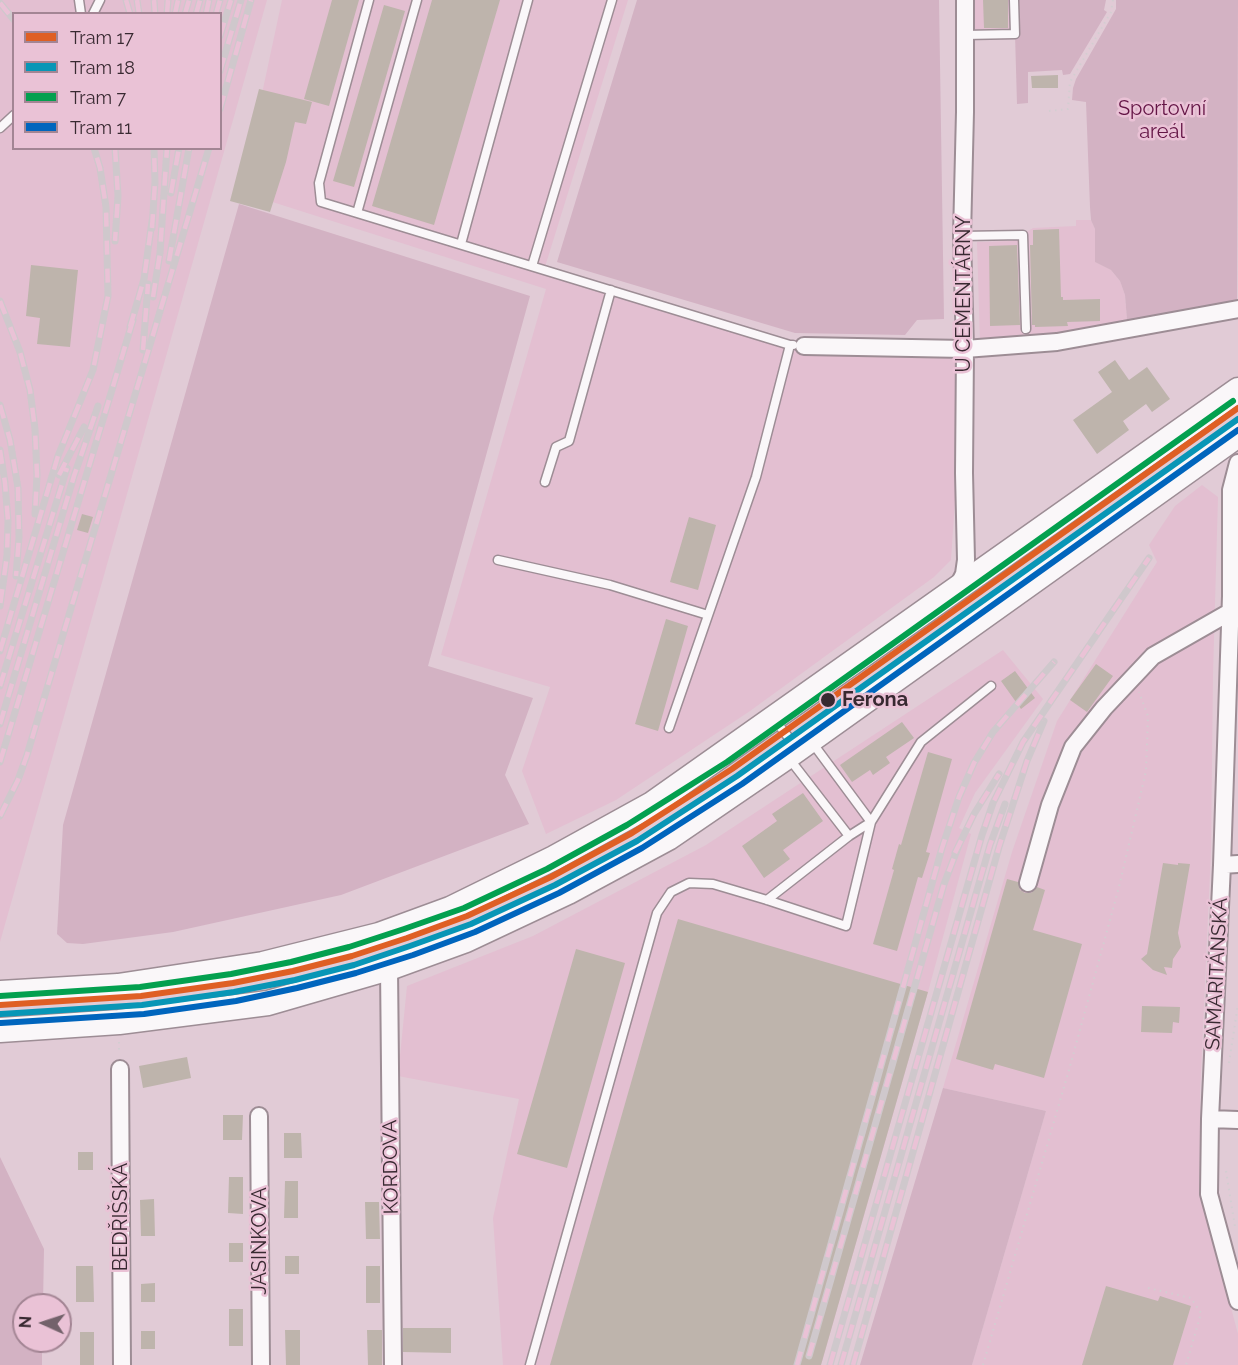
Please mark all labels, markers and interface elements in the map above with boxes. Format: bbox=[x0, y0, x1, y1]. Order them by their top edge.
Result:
legend bbox=[12, 12, 222, 150]
text: Tram 17 bbox=[70, 27, 134, 48]
text: Tram 18 bbox=[70, 57, 135, 78]
text: Tram 7 bbox=[70, 87, 126, 108]
park label: Sportovní areál bbox=[1118, 97, 1206, 144]
text: Tram 11 bbox=[70, 117, 132, 138]
street label: U CEMENTÁRNY bbox=[952, 215, 976, 373]
place label: Ferona bbox=[842, 688, 908, 712]
marker: Ferona bbox=[819, 691, 837, 709]
street label: SAMARITÁNSKÁ bbox=[1201, 897, 1233, 1051]
street label: KORDOVA bbox=[378, 1119, 404, 1215]
street label: BEDŘIŠSKÁ bbox=[109, 1163, 133, 1271]
street label: JASINKOVA bbox=[248, 1187, 272, 1295]
north arrow bbox=[12, 1293, 72, 1353]
text: N bbox=[16, 1316, 35, 1329]

